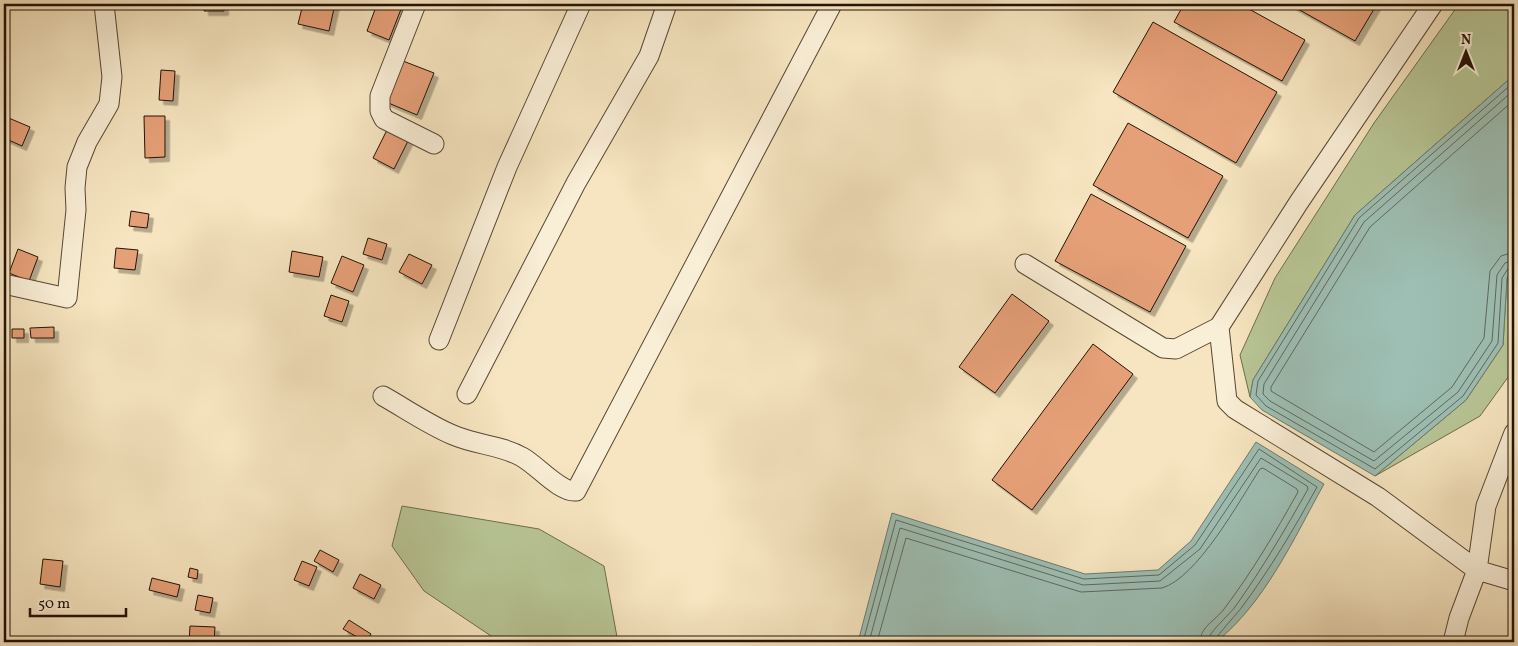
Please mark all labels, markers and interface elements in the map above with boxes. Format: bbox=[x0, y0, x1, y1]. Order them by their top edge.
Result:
north arrow bbox=[1440, 28, 1490, 78]
text: N bbox=[1461, 31, 1471, 50]
scale bar bbox=[30, 586, 126, 618]
text: 50 m bbox=[38, 594, 70, 615]

